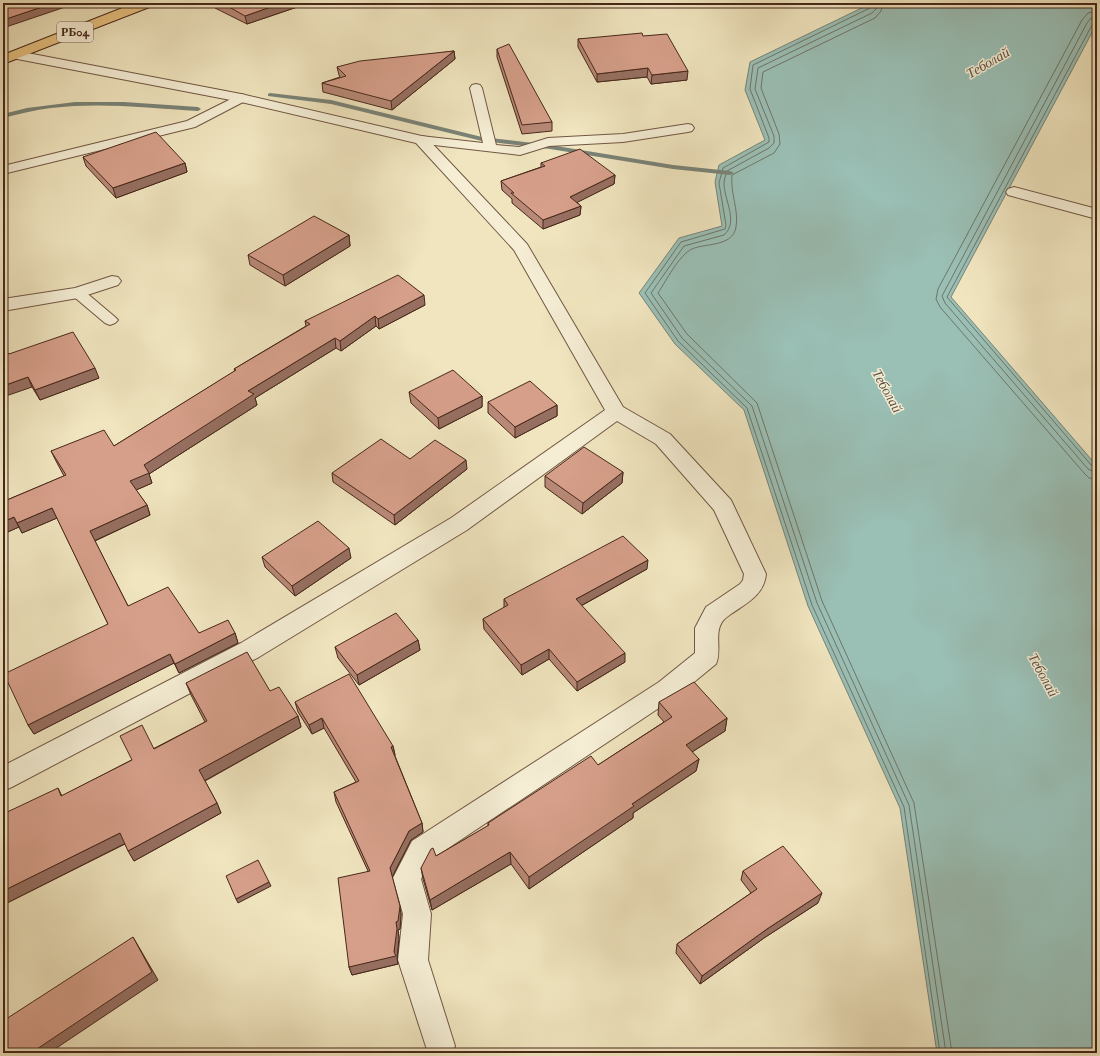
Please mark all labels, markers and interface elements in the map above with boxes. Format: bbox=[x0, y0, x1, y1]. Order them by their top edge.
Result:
road number: РБ04 bbox=[57, 22, 93, 42]
water label: Теболай bbox=[963, 44, 1013, 82]
water label: Теболай bbox=[868, 366, 906, 416]
water label: Теболай bbox=[1024, 650, 1062, 700]

